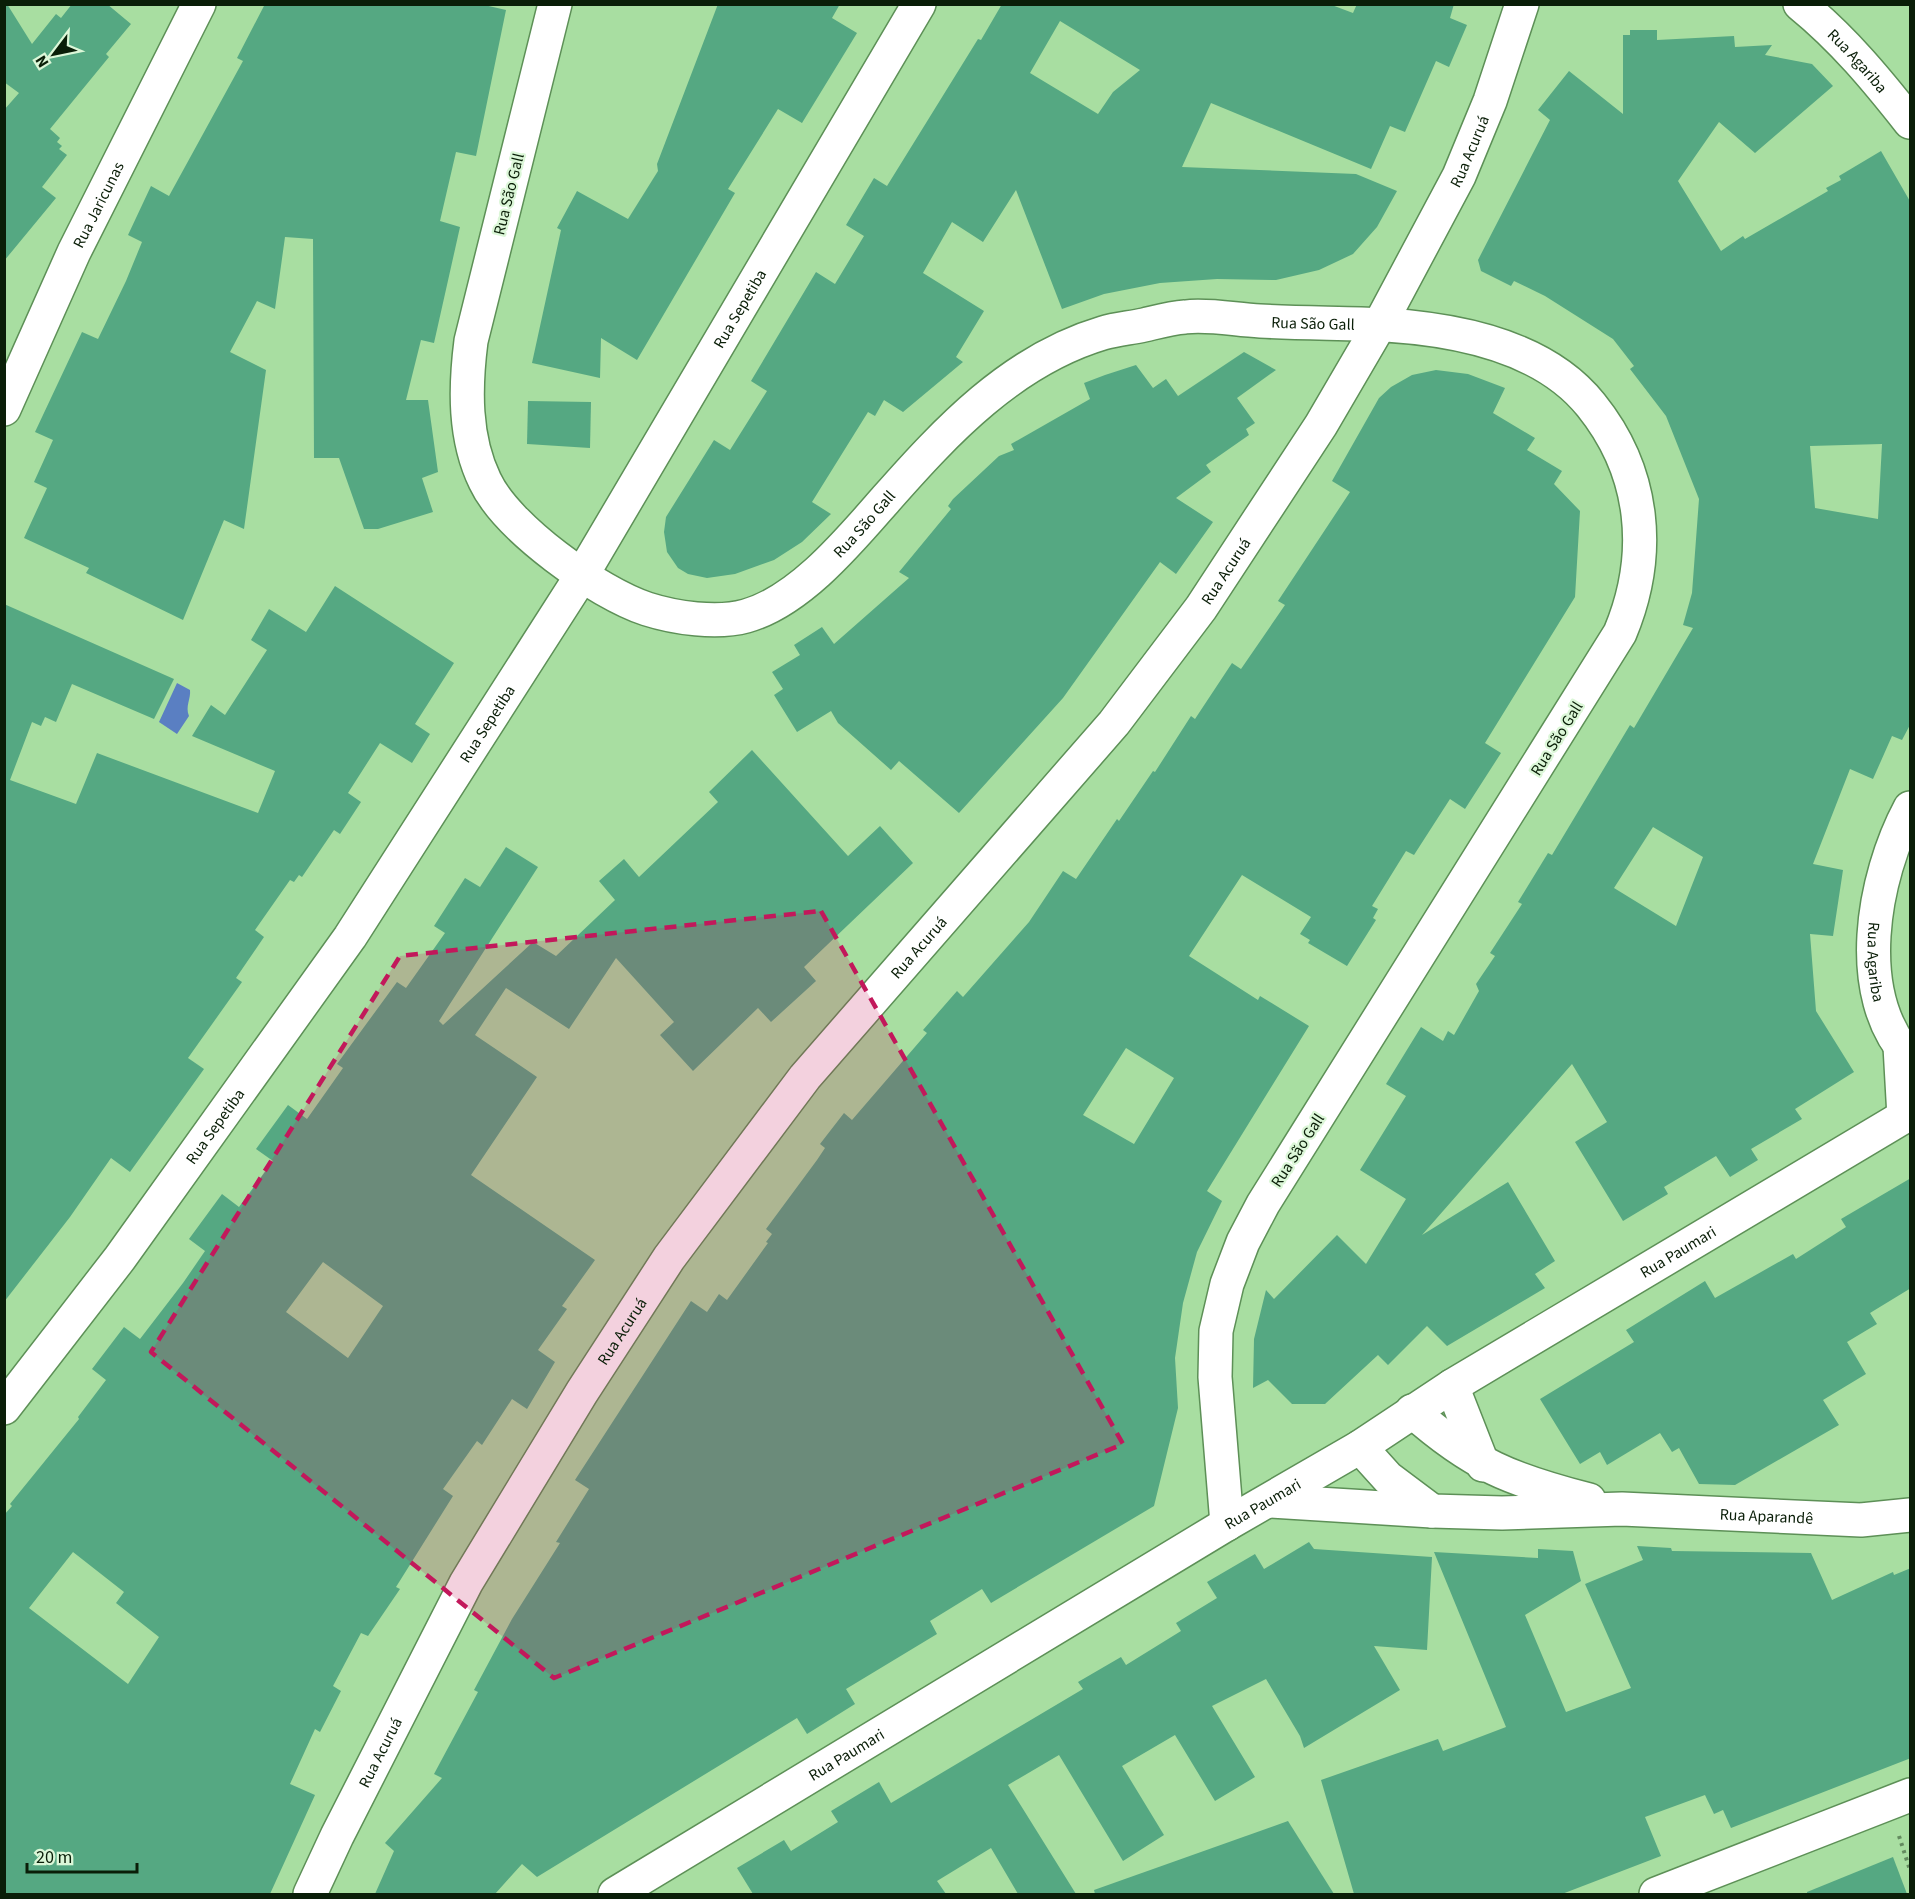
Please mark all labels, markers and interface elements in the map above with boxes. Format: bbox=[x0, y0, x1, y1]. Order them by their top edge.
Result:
north arrow bbox=[24, 24, 84, 84]
street label: Rua Agariba bbox=[1822, 24, 1892, 98]
text: N bbox=[30, 51, 54, 72]
street label: Rua Acuruá bbox=[1445, 112, 1495, 192]
street label: Rua São Gall bbox=[488, 151, 530, 237]
street label: Rua Jaricunas bbox=[68, 158, 130, 252]
street label: Rua Sepetiba bbox=[708, 265, 772, 353]
street label: Rua São Gall bbox=[1271, 312, 1355, 336]
street label: Rua São Gall bbox=[828, 486, 901, 563]
street label: Rua Acuruá bbox=[1196, 534, 1256, 609]
street label: Rua Sepetiba bbox=[455, 681, 521, 767]
street label: Rua São Gall bbox=[1525, 697, 1588, 780]
street label: Rua Acuruá bbox=[886, 912, 952, 984]
street label: Rua Agariba bbox=[1862, 921, 1889, 1004]
street label: Rua Sepetiba bbox=[181, 1084, 250, 1169]
street label: Rua São Gall bbox=[1266, 1109, 1330, 1192]
street label: Rua Paumari bbox=[1636, 1221, 1720, 1284]
street label: Rua Acuruá bbox=[592, 1294, 652, 1370]
street label: Rua Paumari bbox=[1221, 1474, 1305, 1535]
street label: Rua Aparandê bbox=[1719, 1504, 1814, 1530]
street label: Rua Acuruá bbox=[353, 1714, 408, 1792]
street label: Rua Paumari bbox=[804, 1724, 889, 1787]
scale bar bbox=[27, 1836, 136, 1874]
text: 20 m bbox=[36, 1845, 72, 1870]

